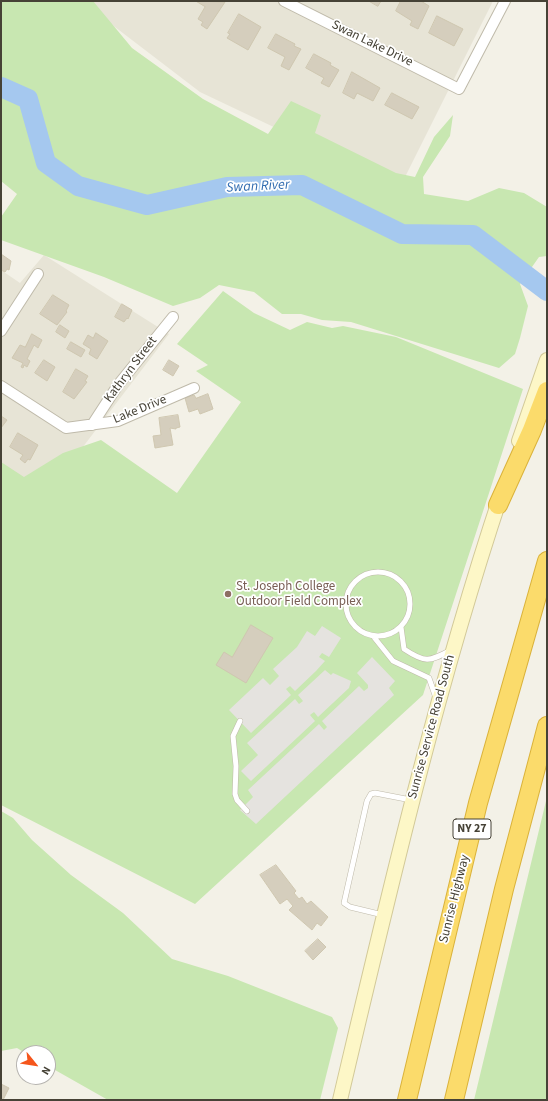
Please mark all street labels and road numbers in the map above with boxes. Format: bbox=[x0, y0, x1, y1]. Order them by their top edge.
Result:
street label: Swan Lake Drive bbox=[329, 18, 415, 70]
street label: Kathryn Street bbox=[101, 334, 161, 406]
street label: Lake Drive bbox=[111, 392, 169, 428]
street label: Sunrise Service Road South bbox=[405, 653, 459, 801]
road number: NY 27 bbox=[453, 819, 491, 839]
street label: Sunrise Highway bbox=[436, 853, 474, 945]

